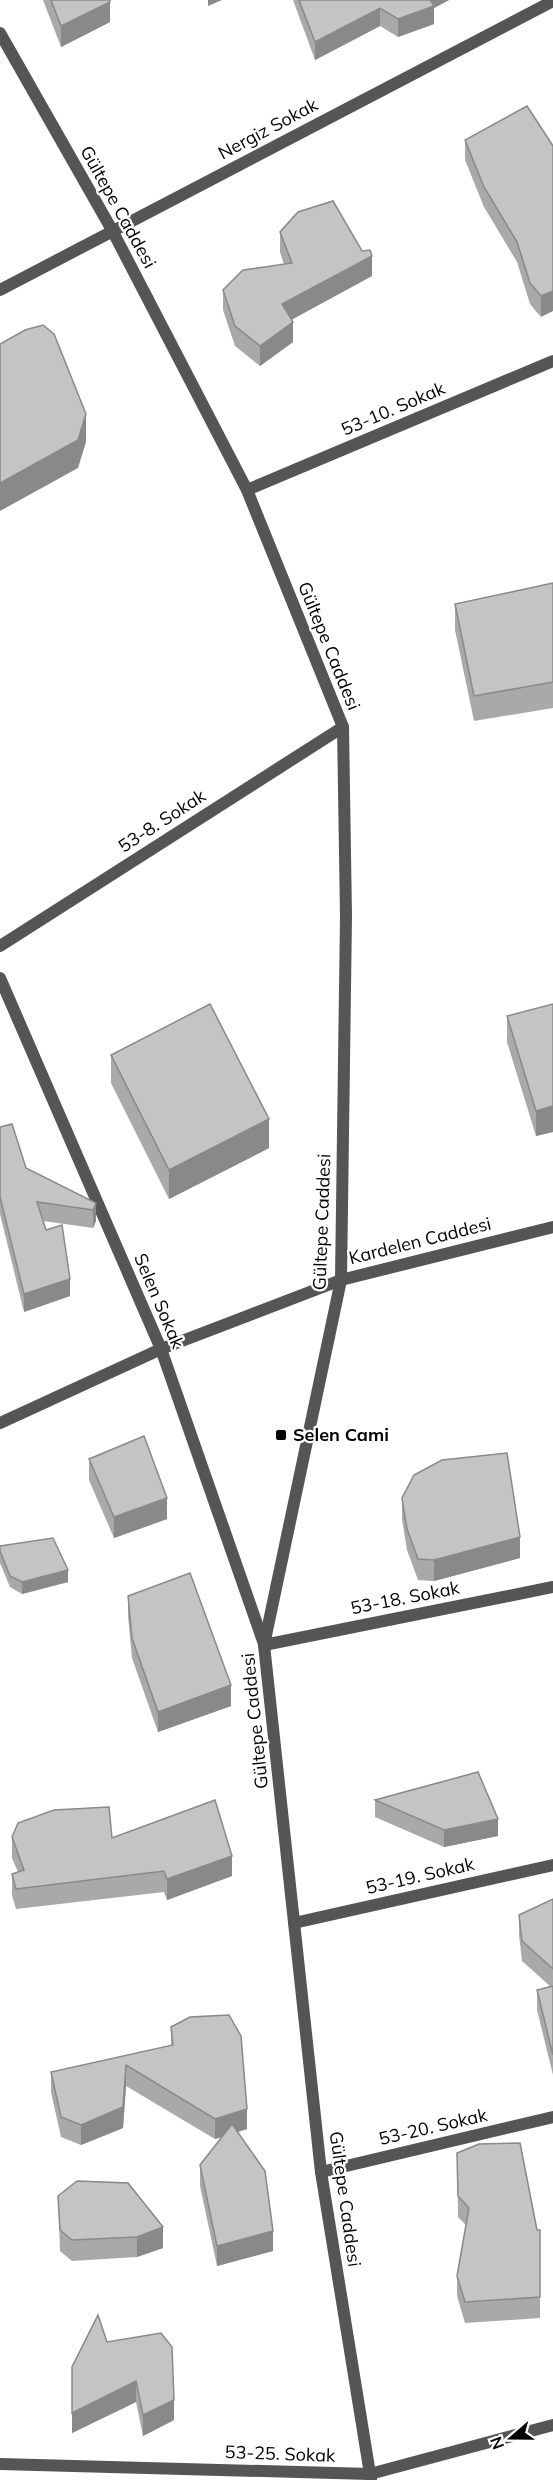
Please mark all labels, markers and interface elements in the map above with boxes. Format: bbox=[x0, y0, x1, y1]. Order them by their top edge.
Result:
street label: Nergiz Sokak bbox=[214, 92, 322, 164]
street label: Gültepe Caddesi bbox=[75, 141, 162, 272]
street label: 53-10. Sokak bbox=[337, 376, 449, 441]
street label: Gültepe Caddesi bbox=[293, 578, 366, 713]
street label: 53-8. Sokak bbox=[114, 783, 210, 857]
street label: Gültepe Caddesi bbox=[308, 1153, 335, 1291]
street label: Kardelen Caddesi bbox=[346, 1212, 493, 1269]
street label: Selen Sokak bbox=[129, 1250, 190, 1352]
place label: Selen Cami bbox=[293, 1423, 389, 1446]
marker: Selen Cami bbox=[274, 1428, 288, 1442]
street label: 53-18. Sokak bbox=[348, 1576, 462, 1619]
street label: Gültepe Caddesi bbox=[236, 1652, 273, 1790]
street label: 53-19. Sokak bbox=[363, 1852, 477, 1899]
street label: 53-20. Sokak bbox=[376, 2103, 490, 2150]
street label: Gültepe Caddesi bbox=[325, 2130, 366, 2268]
north arrow bbox=[481, 2408, 541, 2468]
text: N bbox=[485, 2434, 508, 2452]
street label: 53-25. Sokak bbox=[224, 2440, 336, 2467]

